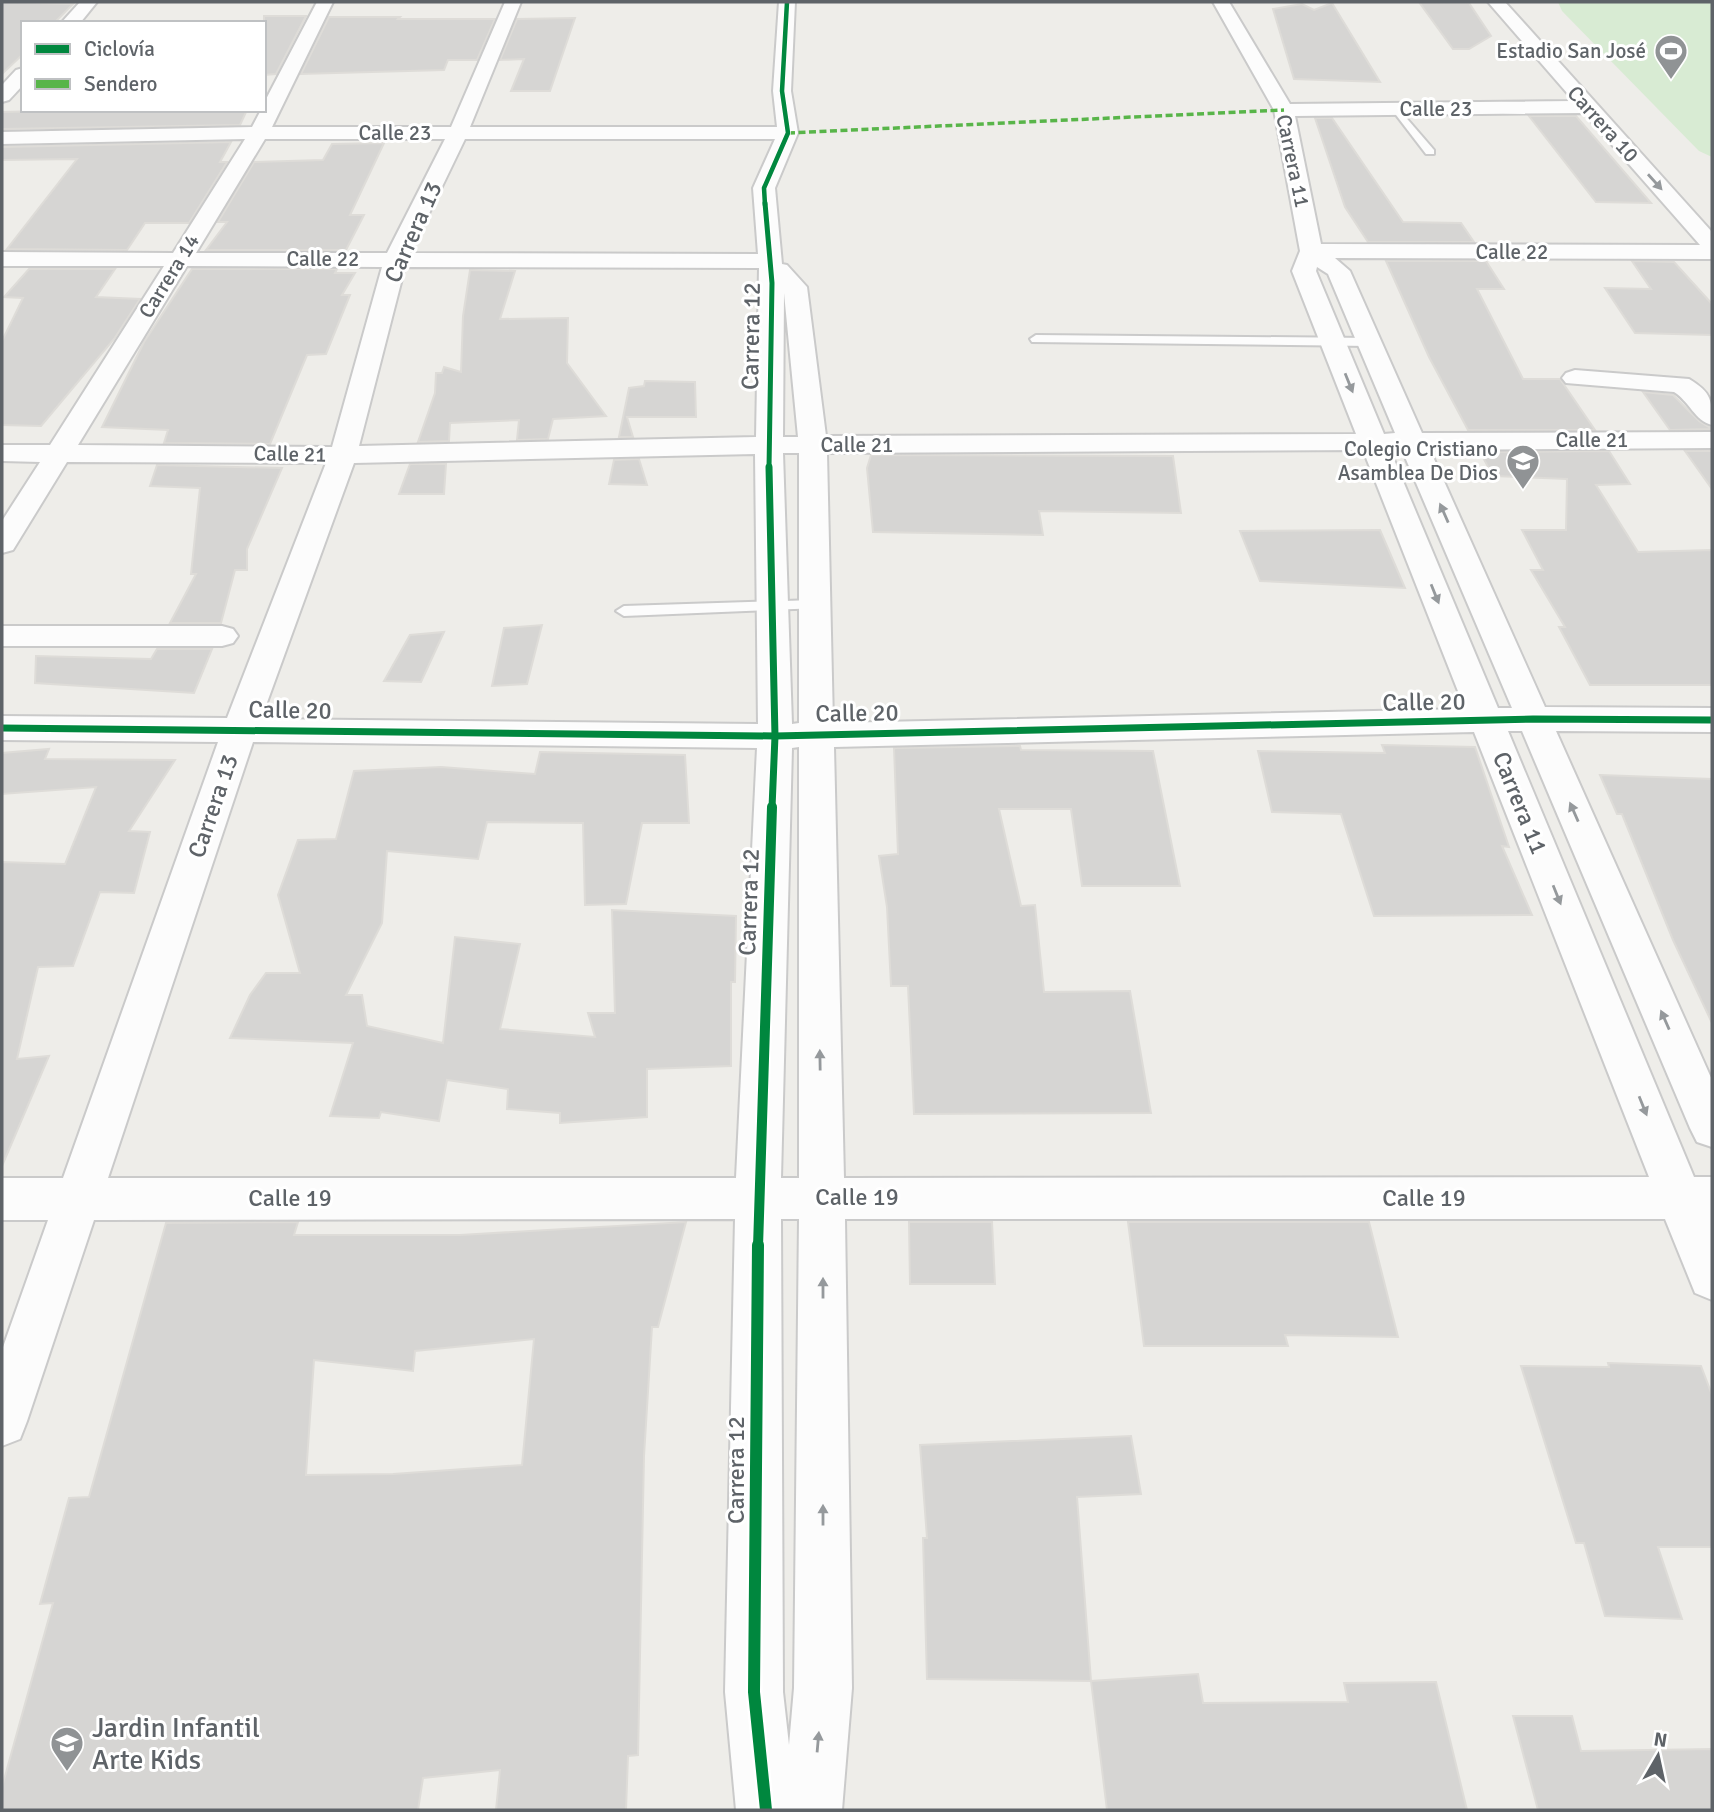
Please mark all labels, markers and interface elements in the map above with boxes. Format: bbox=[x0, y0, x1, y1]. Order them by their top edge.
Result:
legend bbox=[21, 21, 266, 112]
sports icon: Estadio San José bbox=[1652, 32, 1690, 81]
text: Ciclovía bbox=[84, 36, 155, 62]
place label: Estadio San José bbox=[1496, 38, 1646, 64]
text: Sendero bbox=[84, 71, 158, 97]
street label: Carrera 10 bbox=[1562, 80, 1644, 168]
street label: Calle 23 bbox=[1400, 96, 1472, 122]
street label: Carrera 11 bbox=[1270, 112, 1316, 210]
street label: Calle 23 bbox=[359, 120, 431, 146]
one-way arrow bbox=[1647, 173, 1662, 190]
street label: Carrera 13 bbox=[377, 177, 449, 287]
street label: Carrera 14 bbox=[133, 229, 205, 323]
street label: Calle 22 bbox=[1476, 239, 1548, 265]
street label: Calle 22 bbox=[287, 246, 359, 272]
street label: Carrera 12 bbox=[735, 282, 767, 390]
one-way arrow bbox=[1344, 372, 1355, 393]
street label: Calle 21 bbox=[1556, 427, 1628, 453]
street label: Calle 21 bbox=[821, 432, 893, 458]
place label: Colegio Cristiano Asamblea De Dios bbox=[1338, 436, 1498, 486]
street label: Calle 21 bbox=[253, 440, 327, 468]
school or university icon: Colegio Cristiano Asamblea De Dios bbox=[1504, 442, 1542, 491]
one-way arrow bbox=[1438, 503, 1449, 524]
one-way arrow bbox=[1429, 583, 1440, 604]
street label: Calle 20 bbox=[1382, 686, 1466, 718]
street label: Calle 20 bbox=[248, 694, 332, 726]
street label: Calle 20 bbox=[815, 697, 899, 729]
street label: Carrera 11 bbox=[1486, 747, 1554, 859]
street label: Carrera 13 bbox=[181, 750, 245, 862]
one-way arrow bbox=[1568, 801, 1579, 822]
street label: Carrera 12 bbox=[732, 848, 766, 956]
one-way arrow bbox=[1552, 885, 1563, 906]
one-way arrow bbox=[1659, 1010, 1671, 1030]
one-way arrow bbox=[814, 1049, 826, 1071]
one-way arrow bbox=[1637, 1096, 1648, 1117]
street label: Calle 19 bbox=[815, 1182, 899, 1212]
street label: Calle 19 bbox=[248, 1183, 332, 1213]
street label: Calle 19 bbox=[1382, 1183, 1466, 1213]
one-way arrow bbox=[817, 1276, 829, 1298]
street label: Carrera 12 bbox=[721, 1416, 751, 1524]
one-way arrow bbox=[817, 1504, 829, 1526]
place label: Jardin Infantil Arte Kids bbox=[92, 1711, 260, 1777]
north arrow bbox=[1623, 1721, 1693, 1791]
school or university icon: Jardin Infantil Arte Kids bbox=[48, 1724, 86, 1773]
text: N bbox=[1652, 1727, 1669, 1753]
one-way arrow bbox=[813, 1731, 824, 1753]

